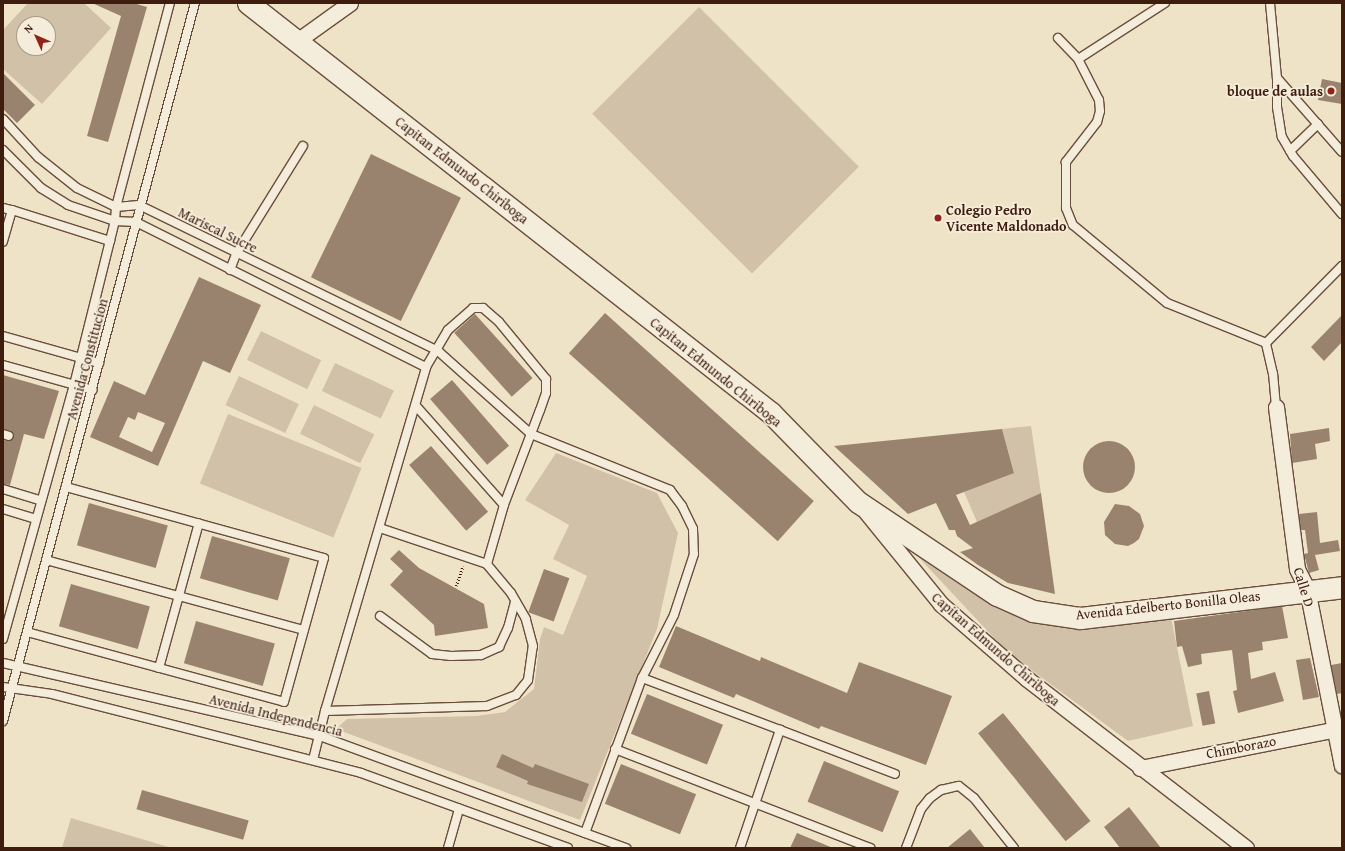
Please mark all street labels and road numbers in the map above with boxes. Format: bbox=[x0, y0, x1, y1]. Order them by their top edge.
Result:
street label: Capitan Edmundo Chiriboga bbox=[392, 113, 532, 227]
street label: Mariscal Sucre bbox=[176, 204, 260, 256]
street label: Avenida Constitucion bbox=[63, 297, 111, 421]
street label: Capitan Edmundo Chiriboga bbox=[647, 314, 785, 430]
street label: Calle D bbox=[1290, 565, 1318, 609]
street label: Avenida Edelberto Bonilla Oleas bbox=[1075, 587, 1261, 623]
street label: Capitan Edmundo Chiriboga bbox=[928, 589, 1064, 709]
street label: Avenida Independencia bbox=[208, 690, 344, 740]
street label: Chimborazo bbox=[1205, 732, 1277, 762]

